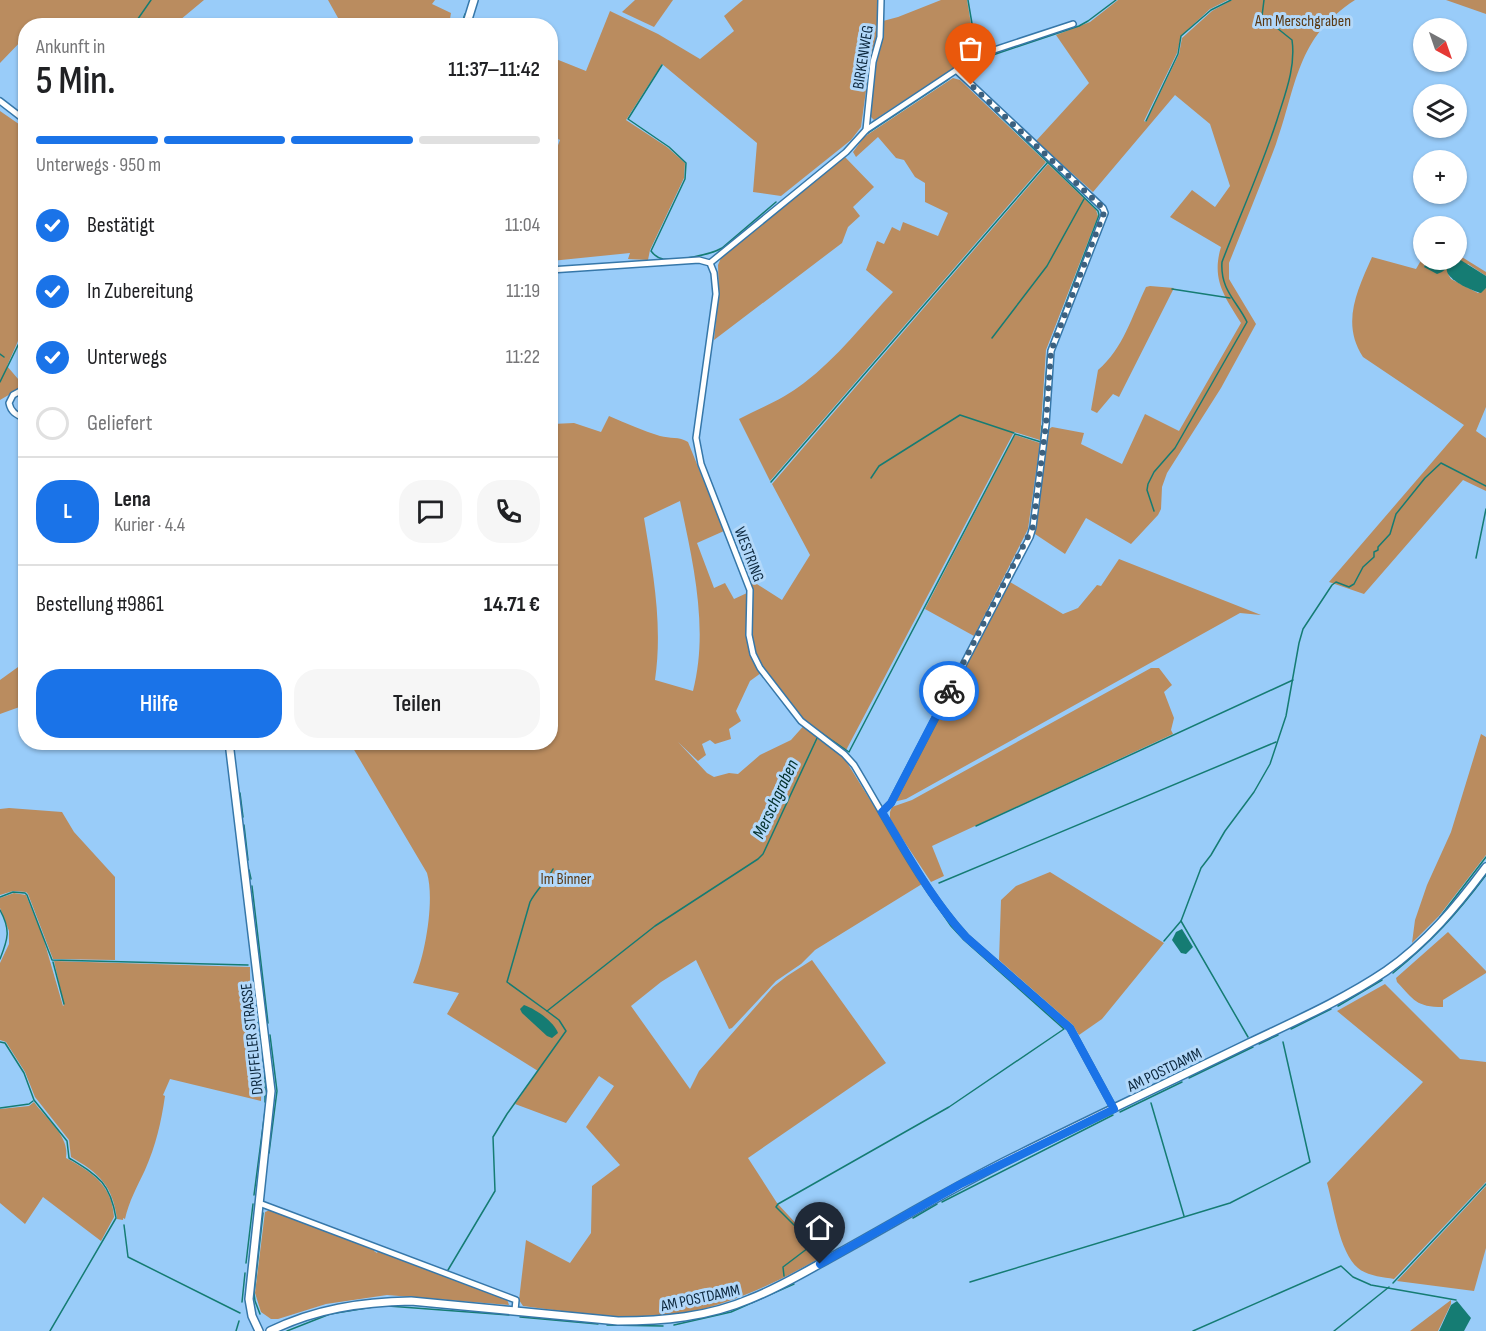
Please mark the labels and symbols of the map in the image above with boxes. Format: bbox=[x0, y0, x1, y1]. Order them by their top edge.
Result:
park label: Am Merschgraben bbox=[1254, 12, 1351, 31]
north arrow bbox=[1413, 18, 1467, 72]
pin bbox=[945, 23, 996, 85]
street label: BIRKENWEG bbox=[849, 24, 878, 91]
street label: WESTRING bbox=[730, 525, 768, 585]
courier bbox=[919, 661, 979, 721]
water label: Merschgraben bbox=[748, 756, 803, 842]
park label: Im Binner bbox=[541, 870, 592, 889]
street label: DRUFFELER STRASSE bbox=[237, 982, 268, 1096]
street label: AM POSTDAMM bbox=[1124, 1044, 1205, 1097]
pin bbox=[794, 1202, 845, 1264]
street label: AM POSTDAMM bbox=[658, 1281, 742, 1316]

